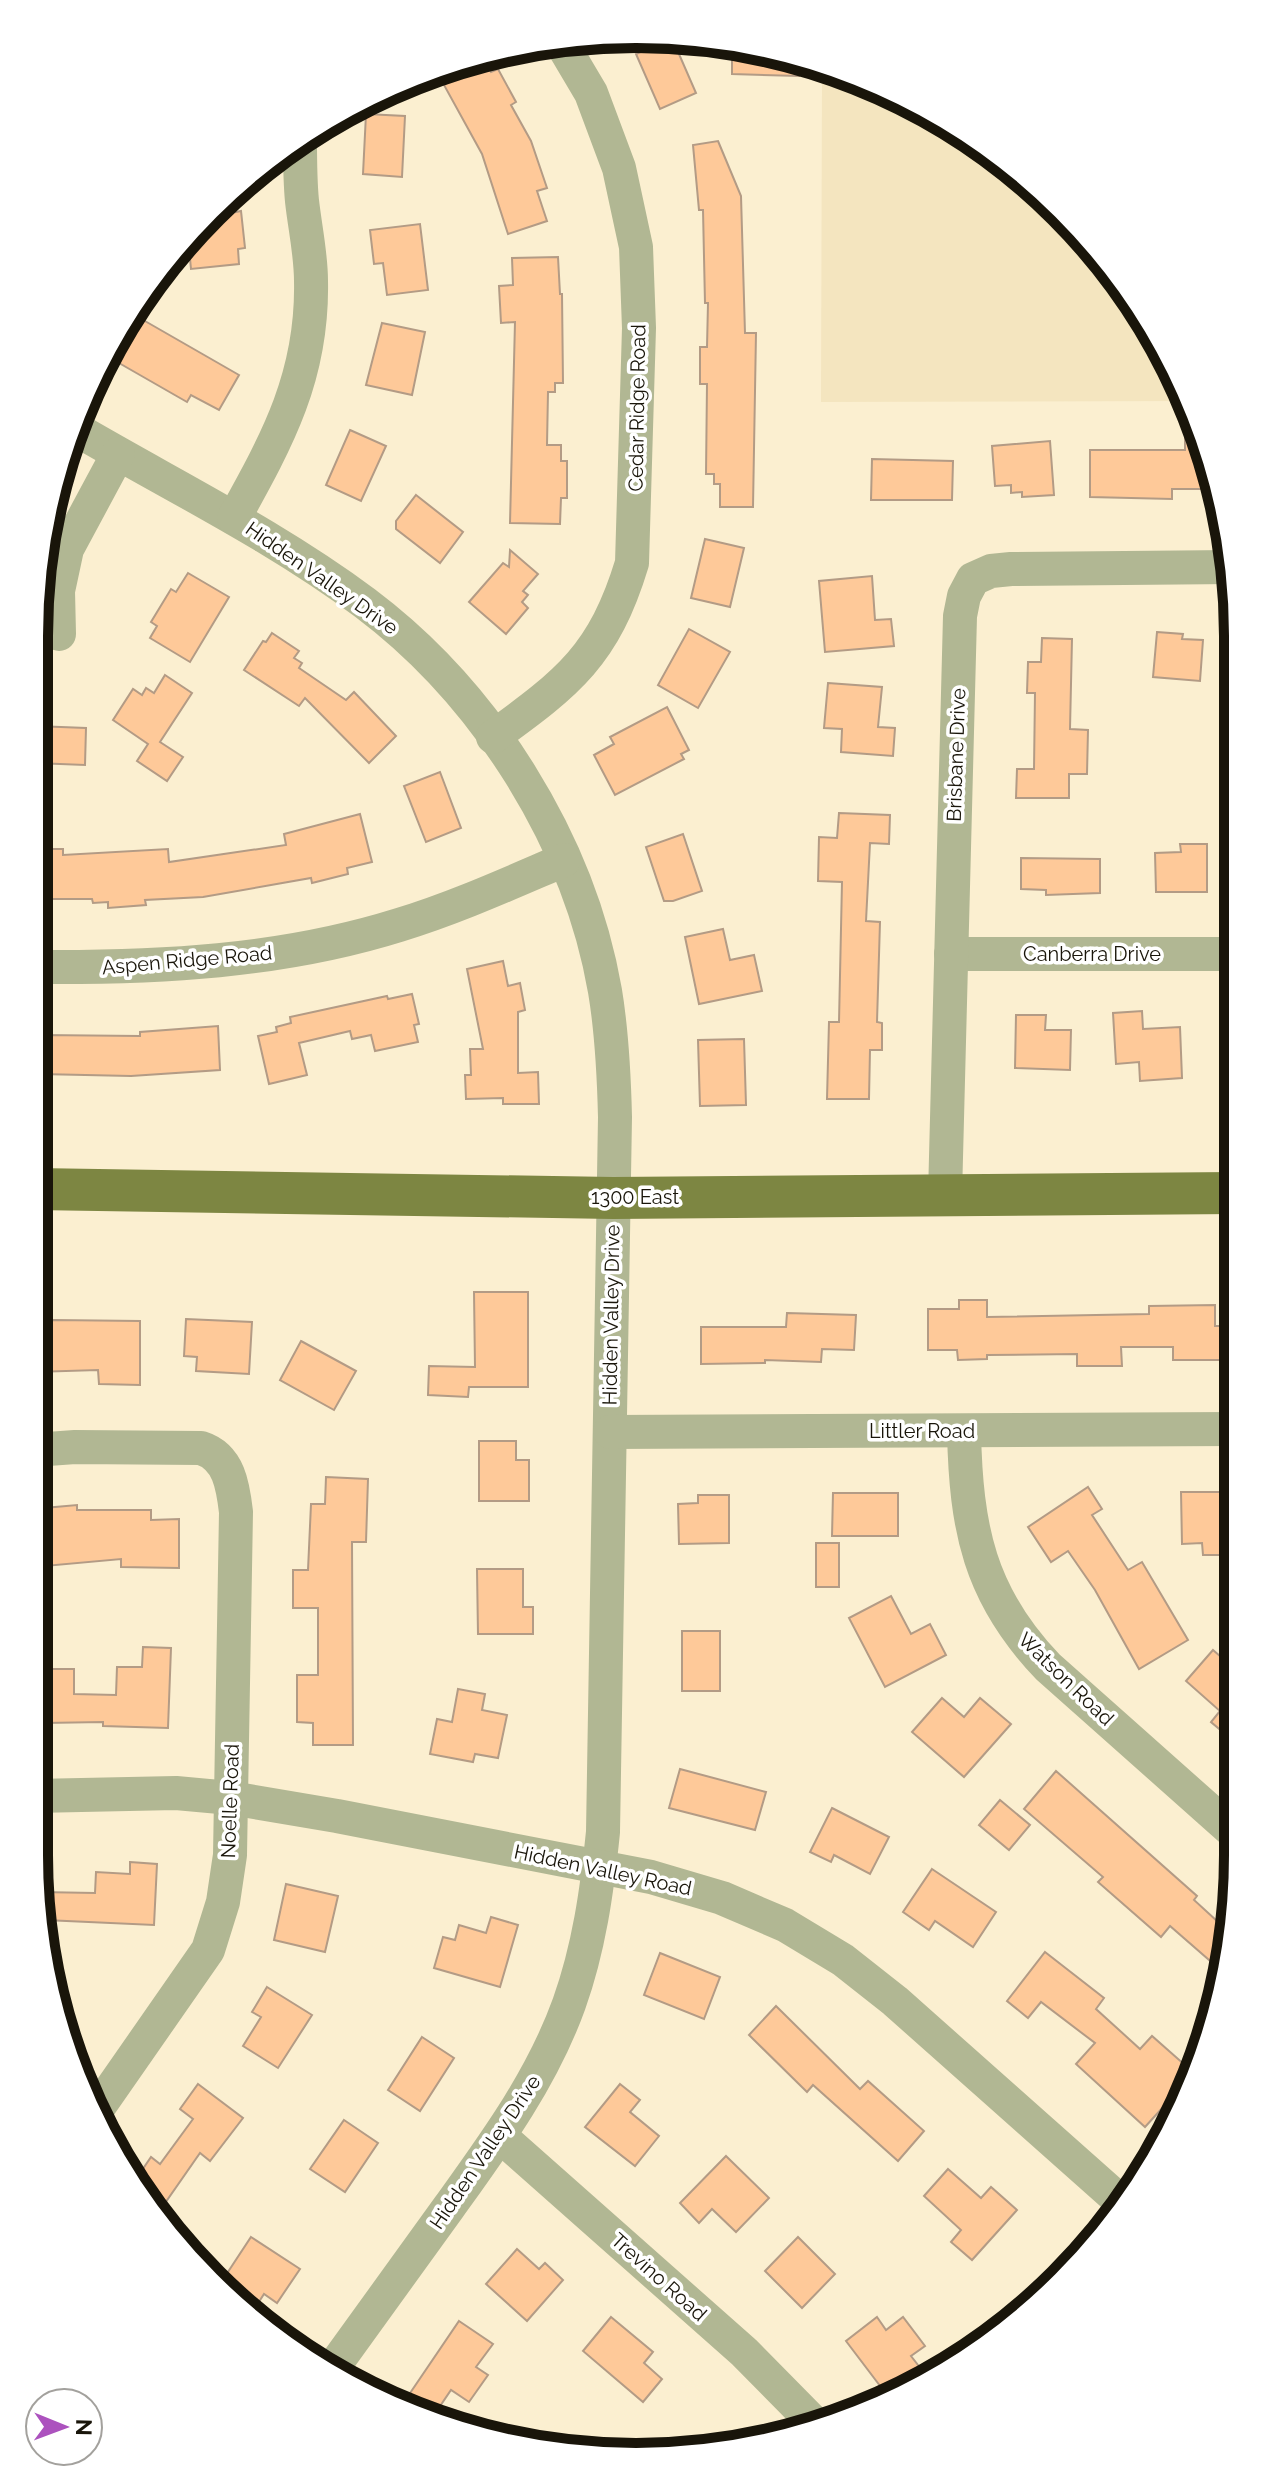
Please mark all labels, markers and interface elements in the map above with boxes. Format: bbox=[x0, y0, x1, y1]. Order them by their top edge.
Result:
street label: Cedar Ridge Road bbox=[624, 324, 650, 492]
street label: Hidden Valley Drive bbox=[241, 516, 403, 640]
street label: Brisbane Drive bbox=[942, 687, 970, 822]
street label: Aspen Ridge Road bbox=[101, 941, 273, 979]
street label: Canberra Drive bbox=[1023, 942, 1161, 966]
street label: 1300 East bbox=[591, 1185, 679, 1209]
street label: Hidden Valley Drive bbox=[597, 1224, 625, 1406]
street label: Littler Road bbox=[869, 1419, 975, 1443]
street label: Watson Road bbox=[1013, 1627, 1119, 1731]
street label: Noelle Road bbox=[216, 1743, 244, 1859]
street label: Hidden Valley Road bbox=[512, 1839, 694, 1901]
street label: Hidden Valley Drive bbox=[425, 2070, 546, 2234]
street label: Trevino Road bbox=[606, 2228, 712, 2326]
north arrow bbox=[24, 2387, 104, 2467]
text: N bbox=[71, 2419, 97, 2436]

